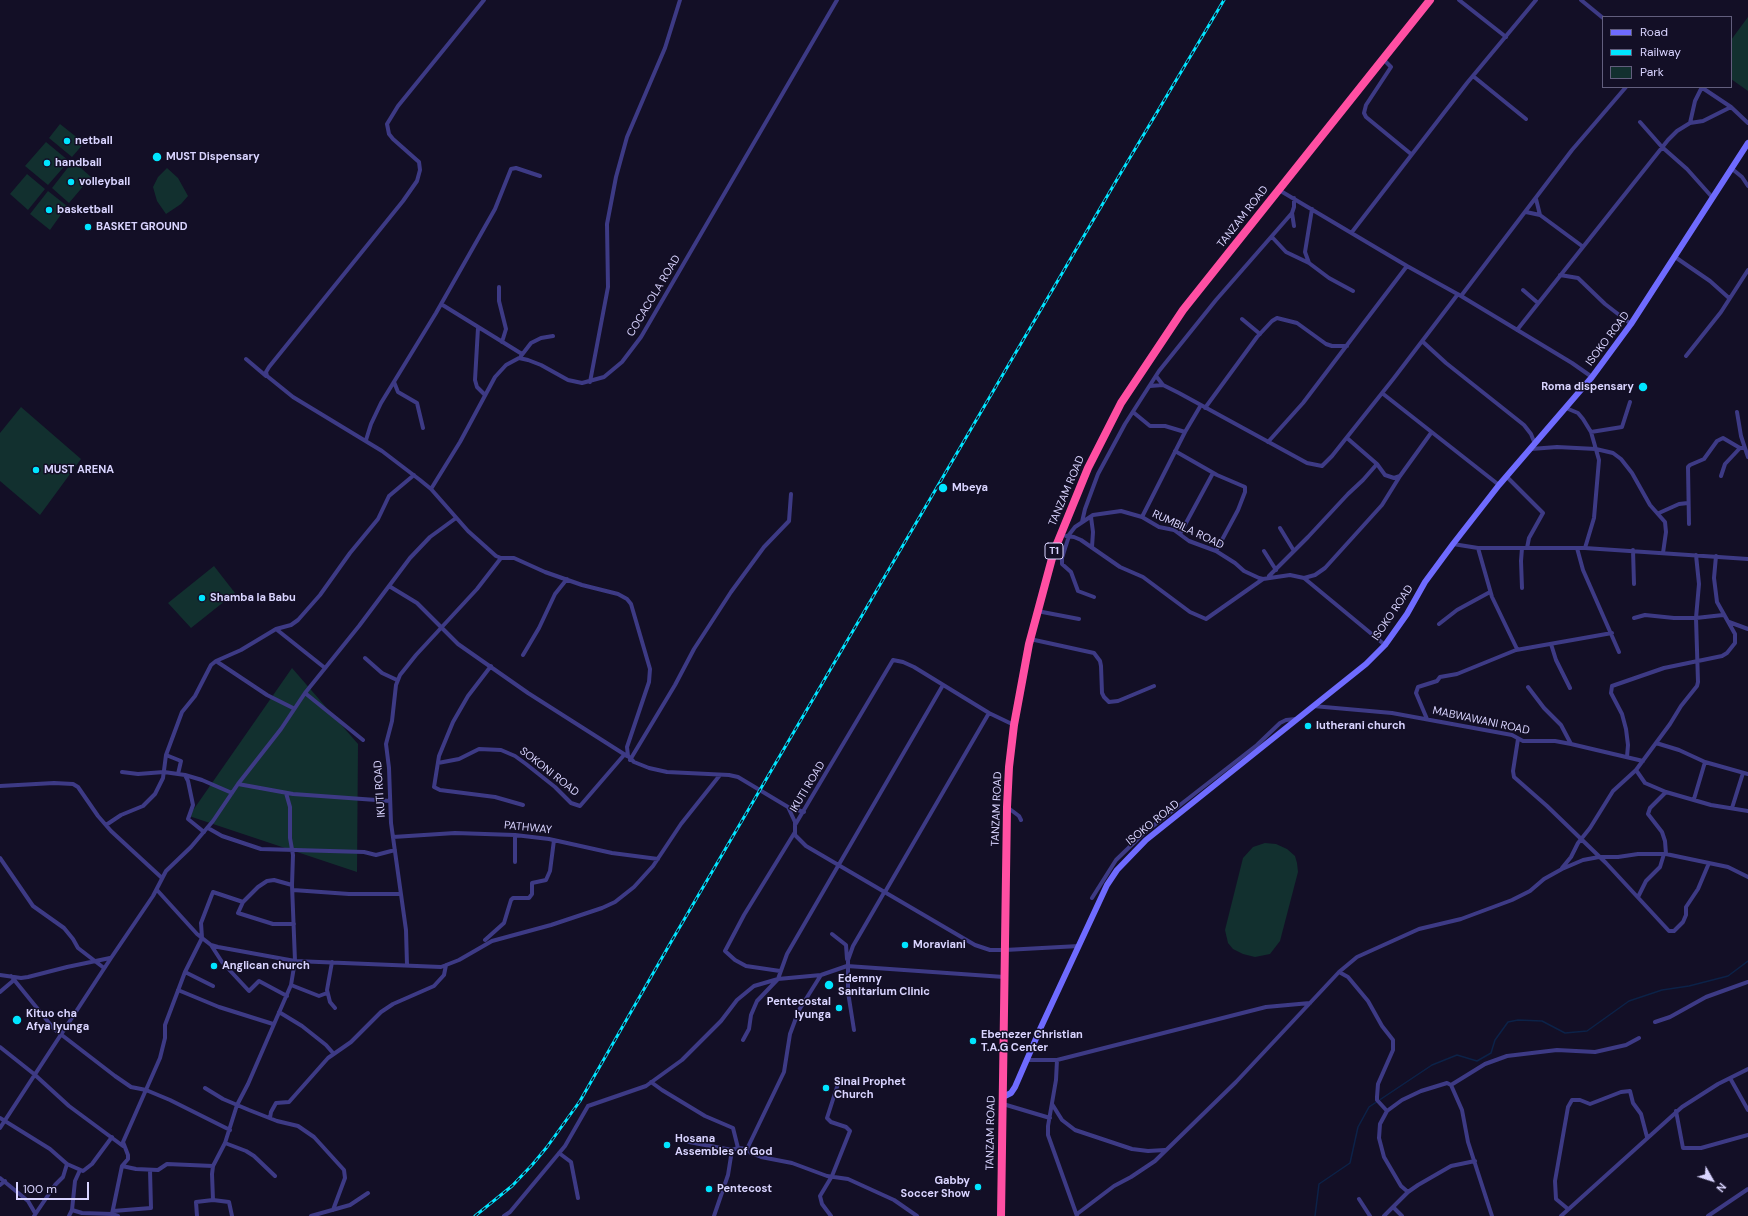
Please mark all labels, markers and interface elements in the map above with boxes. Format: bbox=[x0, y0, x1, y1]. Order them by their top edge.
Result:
legend bbox=[1602, 16, 1732, 88]
text: Road bbox=[1640, 24, 1668, 40]
text: Railway bbox=[1640, 44, 1681, 60]
text: Park bbox=[1640, 64, 1664, 80]
place label: netball bbox=[75, 134, 113, 148]
marker: netball bbox=[62, 136, 72, 146]
place label: MUST Dispensary bbox=[166, 150, 260, 164]
marker: MUST Dispensary bbox=[151, 151, 163, 163]
place label: handball bbox=[55, 156, 102, 170]
marker: handball bbox=[42, 158, 52, 168]
place label: volleyball bbox=[79, 175, 130, 189]
marker: volleyball bbox=[66, 177, 76, 187]
street label: TANZAM ROAD bbox=[1215, 183, 1271, 251]
place label: basketball bbox=[57, 203, 113, 217]
marker: basketball bbox=[44, 205, 54, 215]
place label: BASKET GROUND bbox=[96, 220, 188, 234]
marker: BASKET GROUND bbox=[83, 222, 93, 232]
street label: COCACOLA ROAD bbox=[624, 253, 684, 339]
street label: ISOKO ROAD bbox=[1583, 309, 1633, 369]
place label: Roma dispensary bbox=[1541, 380, 1634, 394]
marker: Roma dispensary bbox=[1637, 381, 1649, 393]
street label: TANZAM ROAD bbox=[1046, 454, 1088, 528]
place label: MUST ARENA bbox=[44, 463, 114, 477]
marker: MUST ARENA bbox=[31, 465, 41, 475]
place label: Mbeya bbox=[952, 481, 988, 495]
marker: Mbeya bbox=[937, 482, 949, 494]
street label: RUMBILA ROAD bbox=[1150, 508, 1226, 552]
road number: T1 bbox=[1045, 543, 1063, 559]
street label: ISOKO ROAD bbox=[1370, 583, 1416, 643]
place label: Shamba la Babu bbox=[210, 591, 296, 605]
marker: Shamba la Babu bbox=[197, 593, 207, 603]
street label: MABWAWANI ROAD bbox=[1431, 704, 1531, 738]
place label: lutherani church bbox=[1316, 719, 1405, 733]
marker: lutherani church bbox=[1303, 721, 1313, 731]
street label: SOKONI ROAD bbox=[517, 745, 581, 799]
street label: IKUTI ROAD bbox=[788, 759, 828, 815]
street label: IKUTI ROAD bbox=[371, 760, 389, 818]
street label: TANZAM ROAD bbox=[989, 771, 1005, 847]
street label: ISOKO ROAD bbox=[1124, 798, 1182, 848]
street label: PATHWAY bbox=[503, 819, 553, 837]
place label: Moraviani bbox=[913, 938, 966, 952]
marker: Moraviani bbox=[900, 940, 910, 950]
place label: Anglican church bbox=[222, 959, 310, 973]
marker: Anglican church bbox=[209, 961, 219, 971]
place label: Edemny Sanitarium Clinic bbox=[838, 972, 930, 998]
marker: Edemny Sanitarium Clinic bbox=[823, 979, 835, 991]
place label: Pentecostal Iyunga bbox=[767, 995, 831, 1021]
marker: Pentecostal Iyunga bbox=[834, 1003, 844, 1013]
place label: Kituo cha Afya Iyunga bbox=[26, 1007, 89, 1033]
marker: Kituo cha Afya Iyunga bbox=[11, 1014, 23, 1026]
place label: Ebenezer Christian T.A.G Center bbox=[981, 1028, 1083, 1054]
marker: Ebenezer Christian T.A.G Center bbox=[968, 1036, 978, 1046]
place label: Sinai Prophet Church bbox=[834, 1075, 906, 1101]
marker: Sinai Prophet Church bbox=[821, 1083, 831, 1093]
street label: TANZAM ROAD bbox=[984, 1095, 998, 1171]
place label: Hosana Assembles of God bbox=[675, 1132, 773, 1158]
marker: Hosana Assembles of God bbox=[662, 1140, 672, 1150]
north arrow bbox=[1692, 1160, 1732, 1200]
scale bar bbox=[18, 1174, 91, 1200]
place label: Gabby Soccer Show bbox=[901, 1174, 970, 1200]
text: N bbox=[1713, 1180, 1729, 1195]
text: 100 m bbox=[23, 1181, 57, 1197]
place label: Pentecost bbox=[717, 1182, 772, 1196]
marker: Gabby Soccer Show bbox=[973, 1182, 983, 1192]
marker: Pentecost bbox=[704, 1184, 714, 1194]

